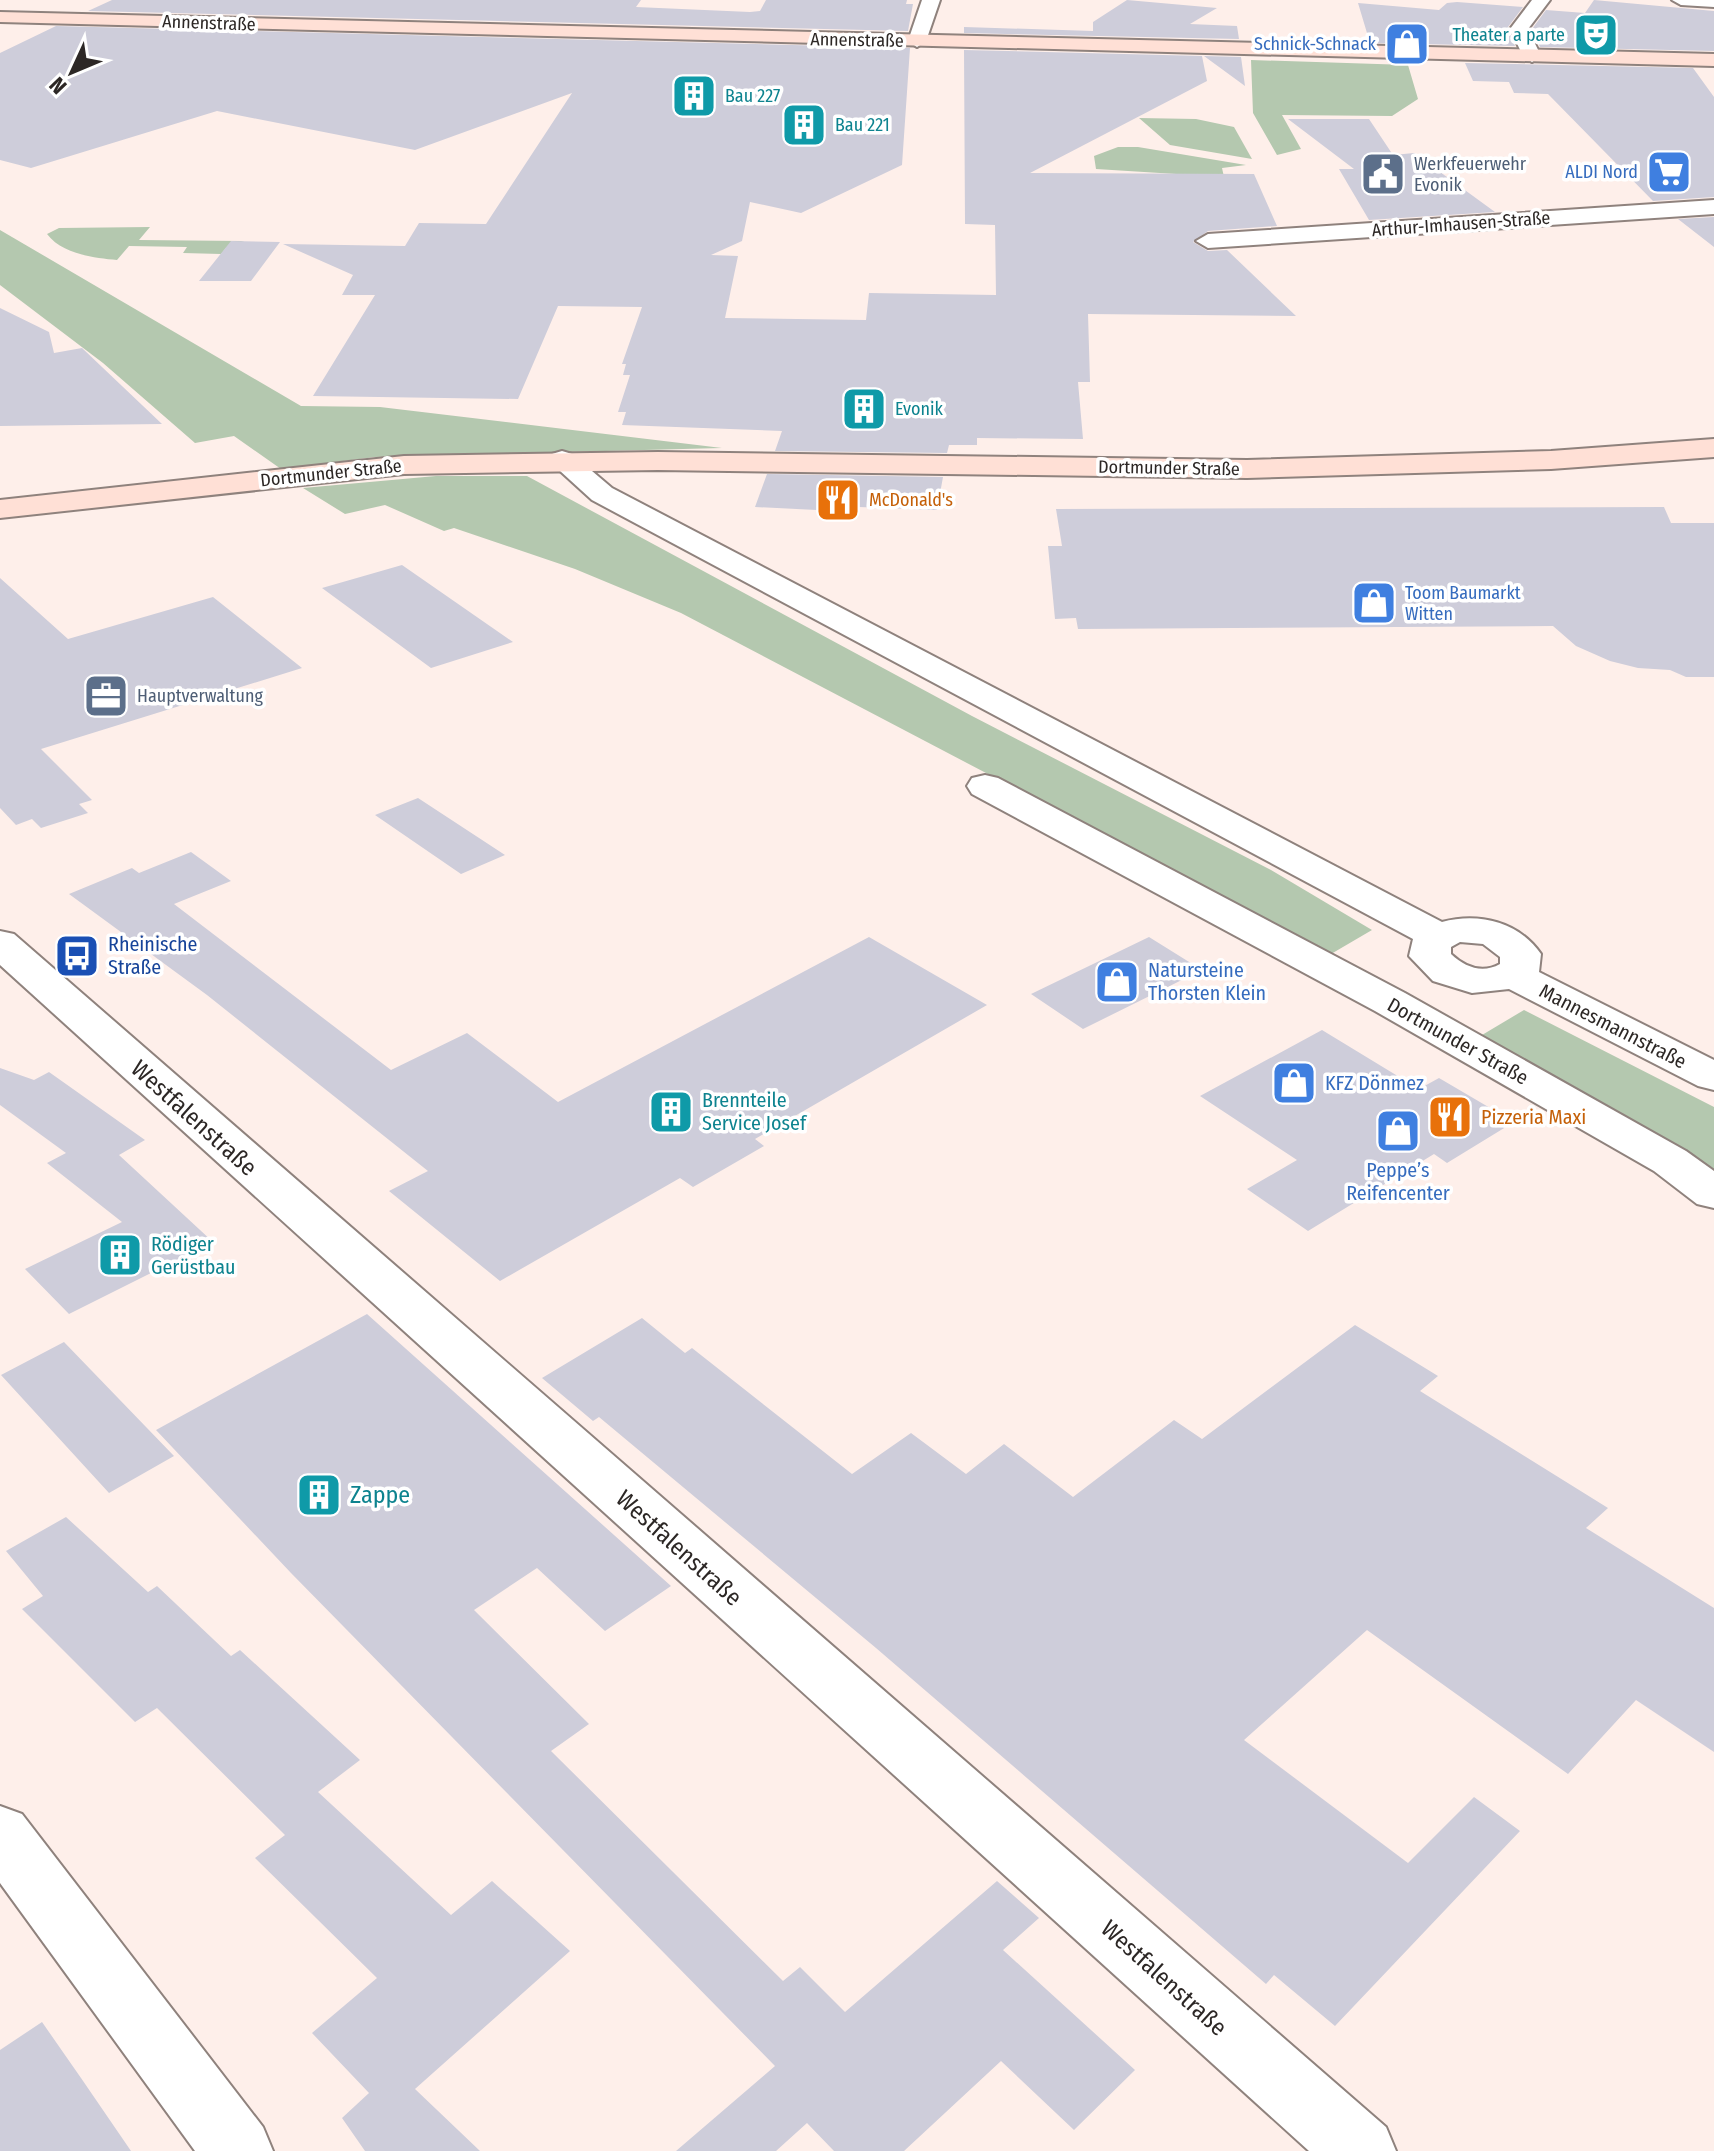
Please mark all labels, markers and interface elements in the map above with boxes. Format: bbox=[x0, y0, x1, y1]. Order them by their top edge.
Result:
street label: Annenstraße bbox=[162, 10, 256, 36]
theatre icon: Theater a parte bbox=[1572, 11, 1620, 59]
shop icon: Schnick-Schnack bbox=[1383, 20, 1431, 68]
place label: Theater a parte bbox=[1453, 24, 1565, 46]
street label: Annenstraße bbox=[810, 28, 904, 52]
north arrow bbox=[32, 32, 112, 112]
place label: Schnick-Schnack bbox=[1254, 33, 1377, 55]
text: N bbox=[44, 71, 72, 100]
building icon: Bau 227 bbox=[670, 72, 718, 120]
place label: Bau 227 bbox=[725, 85, 780, 107]
building icon: Bau 221 bbox=[780, 101, 828, 149]
place label: Bau 221 bbox=[835, 114, 890, 136]
supermarket icon: ALDI Nord bbox=[1645, 148, 1693, 196]
public building icon: Werkfeuerwehr Evonik bbox=[1359, 150, 1407, 198]
place label: Werkfeuerwehr Evonik bbox=[1414, 153, 1527, 196]
place label: ALDI Nord bbox=[1565, 161, 1638, 183]
street label: Arthur-Imhausen-Straße bbox=[1371, 207, 1551, 241]
building icon: Evonik bbox=[840, 385, 888, 433]
place label: Evonik bbox=[895, 398, 944, 420]
street label: Dortmunder Straße bbox=[259, 455, 403, 491]
street label: Dortmunder Straße bbox=[1098, 456, 1240, 480]
restaurant icon: McDonald's bbox=[814, 476, 862, 524]
place label: McDonald's bbox=[869, 489, 953, 511]
shop icon: Toom Baumarkt Witten bbox=[1350, 579, 1398, 627]
place label: Toom Baumarkt Witten bbox=[1405, 582, 1521, 625]
office icon: Hauptverwaltung bbox=[82, 672, 130, 720]
place label: Hauptverwaltung bbox=[137, 685, 263, 707]
bus stop icon: Rheinische Straße bbox=[53, 932, 101, 980]
place label: Rheinische Straße bbox=[108, 932, 197, 979]
shop icon: Natursteine Thorsten Klein bbox=[1093, 958, 1141, 1006]
place label: Natursteine Thorsten Klein bbox=[1148, 958, 1266, 1005]
street label: Mannesmannstraße bbox=[1536, 979, 1690, 1073]
street label: Dortmunder Straße bbox=[1383, 992, 1533, 1090]
street label: Westfalenstraße bbox=[126, 1054, 262, 1182]
shop icon: KFZ Dönmez bbox=[1270, 1059, 1318, 1107]
place label: KFZ Dönmez bbox=[1325, 1071, 1424, 1095]
building icon: Brennteile Service Josef bbox=[647, 1088, 695, 1136]
place label: Brennteile Service Josef bbox=[702, 1088, 808, 1135]
restaurant icon: Pizzeria Maxi bbox=[1426, 1093, 1474, 1141]
place label: Pizzeria Maxi bbox=[1481, 1105, 1586, 1129]
shop icon: Peppe’s Reifencenter bbox=[1374, 1107, 1422, 1155]
place label: Peppe’s Reifencenter bbox=[1346, 1158, 1450, 1205]
building icon: Rödiger Gerüstbau bbox=[96, 1231, 144, 1279]
place label: Rödiger Gerüstbau bbox=[151, 1232, 236, 1279]
building icon: Zappe bbox=[295, 1471, 343, 1519]
place label: Zappe bbox=[350, 1481, 410, 1509]
street label: Westfalenstraße bbox=[611, 1484, 747, 1612]
street label: Westfalenstraße bbox=[1096, 1914, 1232, 2042]

